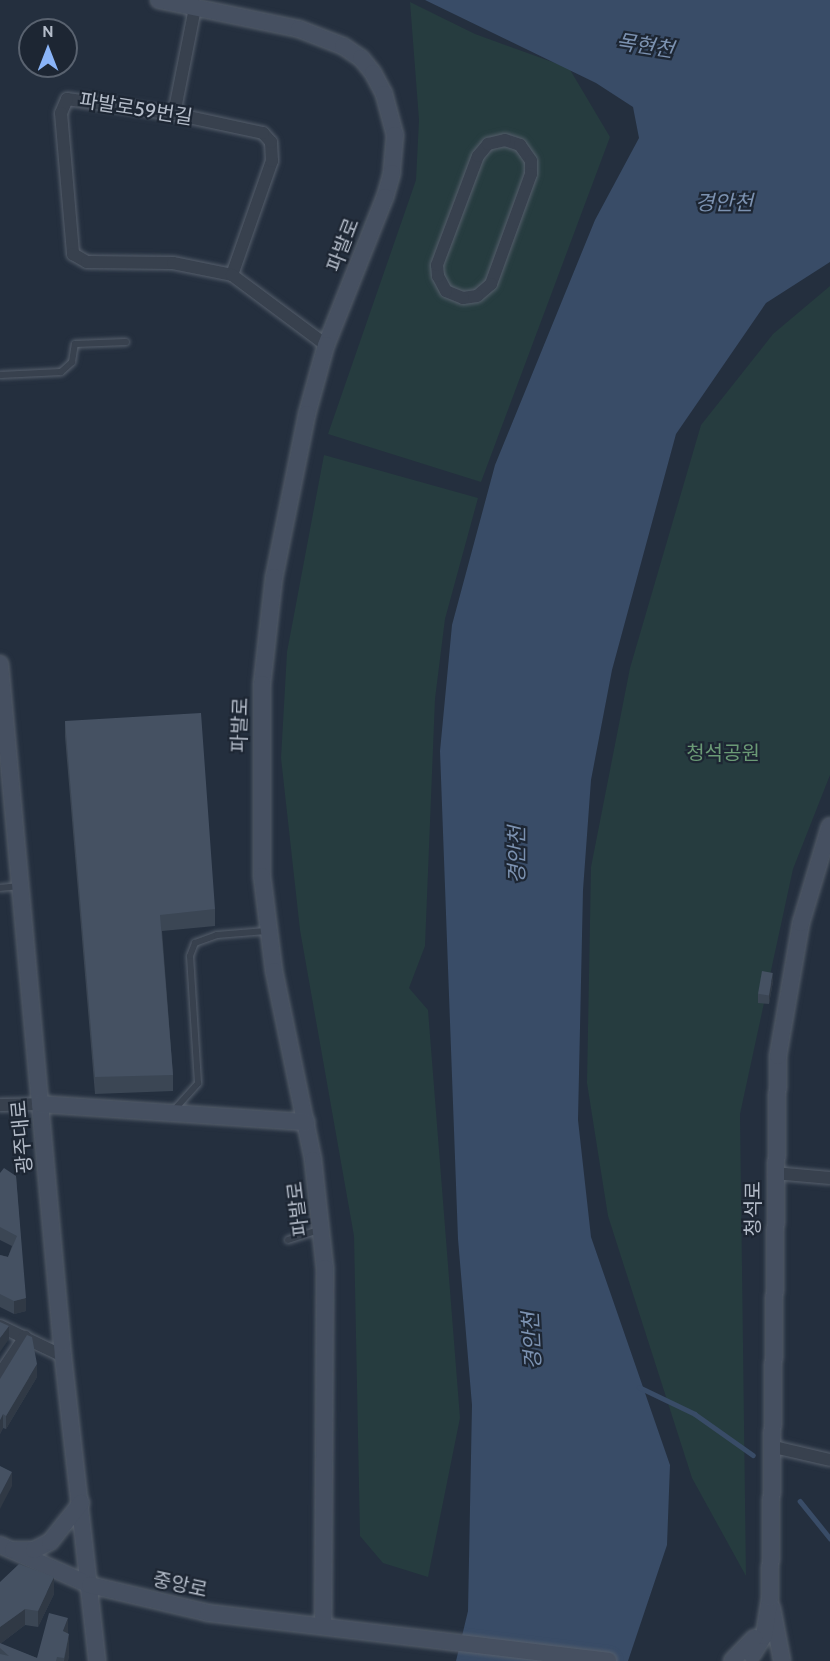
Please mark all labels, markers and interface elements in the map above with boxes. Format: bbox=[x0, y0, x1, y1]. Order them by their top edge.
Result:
north arrow bbox=[18, 18, 78, 78]
text: N bbox=[42, 22, 54, 41]
water label: 목현천 bbox=[614, 29, 676, 63]
street label: 파발로59번길 bbox=[78, 88, 194, 130]
water label: 경안천 bbox=[695, 190, 753, 216]
street label: 파발로 bbox=[322, 215, 364, 275]
street label: 파발로 bbox=[227, 697, 253, 753]
park label: 청석공원 bbox=[686, 741, 760, 765]
water label: 경안천 bbox=[504, 826, 530, 884]
street label: 광주대로 bbox=[7, 1099, 37, 1175]
street label: 파발로 bbox=[283, 1180, 313, 1238]
street label: 청석로 bbox=[741, 1181, 765, 1237]
water label: 경안천 bbox=[518, 1311, 546, 1371]
street label: 중앙로 bbox=[151, 1568, 209, 1602]

